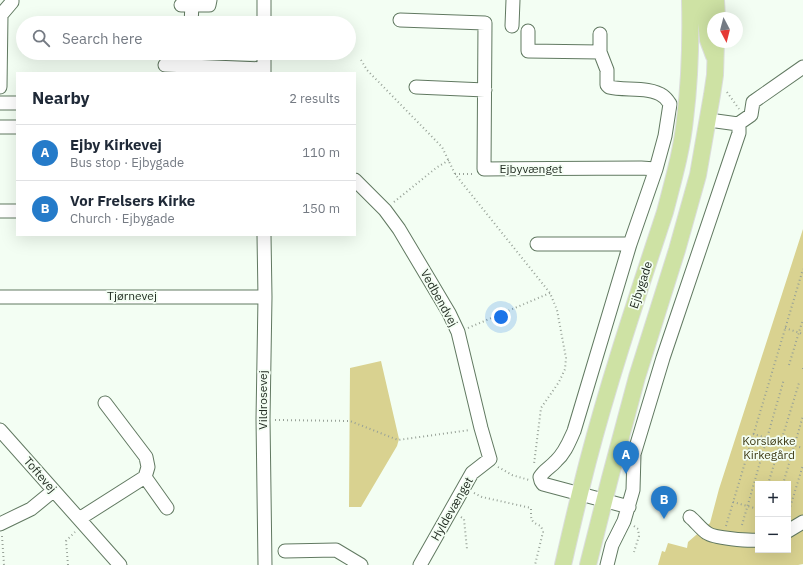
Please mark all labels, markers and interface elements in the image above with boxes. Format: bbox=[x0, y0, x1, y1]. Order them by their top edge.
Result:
north arrow bbox=[707, 12, 743, 48]
search box bbox=[16, 16, 356, 60]
icon: search bbox=[30, 27, 52, 49]
text: Search here bbox=[62, 29, 142, 48]
text: Nearby bbox=[32, 87, 90, 109]
text: 2 results bbox=[289, 90, 340, 107]
text: Ejby Kirkevej bbox=[70, 135, 162, 154]
text: A bbox=[41, 144, 49, 161]
text: 110 m bbox=[302, 144, 340, 161]
text: Bus stop · Ejbygade bbox=[70, 154, 184, 171]
street label: Ejbyvænget bbox=[500, 161, 562, 176]
text: Vor Frelsers Kirke bbox=[70, 191, 195, 210]
text: B bbox=[41, 200, 49, 217]
text: 150 m bbox=[302, 200, 340, 217]
text: Church · Ejbygade bbox=[70, 210, 175, 227]
street label: Ejbygade bbox=[626, 259, 655, 310]
street label: Vedbendvej bbox=[418, 266, 461, 329]
street label: Tjørnevej bbox=[107, 288, 157, 303]
your location bbox=[491, 307, 511, 327]
street label: Vildrosevej bbox=[255, 370, 270, 430]
park label: Korsløkke Kirkegård bbox=[742, 433, 796, 462]
pin: A bbox=[613, 441, 639, 474]
street label: Toftevej bbox=[21, 454, 60, 496]
street label: Hyldevænget bbox=[427, 474, 476, 543]
map controls bbox=[755, 481, 791, 553]
button: + bbox=[755, 481, 791, 517]
pin: B bbox=[651, 486, 677, 519]
button: − bbox=[755, 517, 791, 553]

